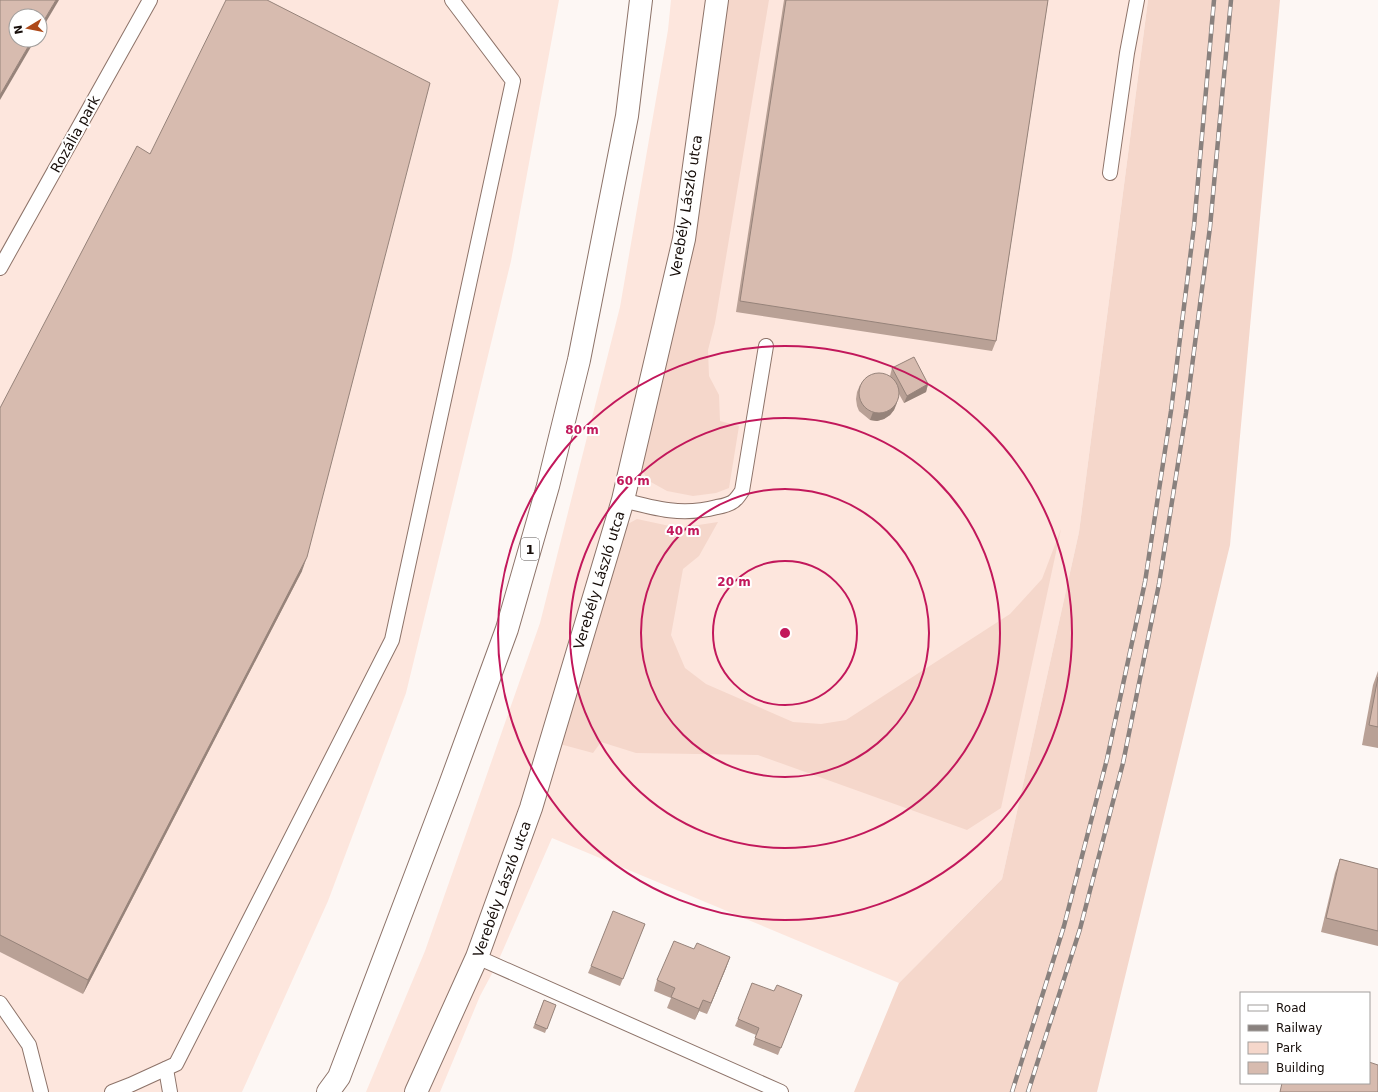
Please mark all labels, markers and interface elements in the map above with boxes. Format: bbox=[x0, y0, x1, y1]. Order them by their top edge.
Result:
north arrow bbox=[8, 8, 48, 48]
text: N bbox=[11, 24, 26, 35]
street label: Rozália park bbox=[47, 92, 103, 175]
street label: Verebély László utca bbox=[667, 134, 705, 278]
text: 80 m bbox=[565, 423, 599, 437]
text: 60 m bbox=[616, 474, 650, 488]
street label: Verebély László utca bbox=[570, 509, 628, 651]
text: 40 m bbox=[666, 524, 700, 538]
road number: 1 bbox=[521, 538, 539, 560]
text: 20 m bbox=[717, 575, 751, 589]
centre of rings bbox=[778, 626, 792, 640]
street label: Verebély László utca bbox=[470, 819, 534, 959]
legend bbox=[1240, 992, 1370, 1084]
text: Road bbox=[1276, 1001, 1306, 1015]
text: Railway bbox=[1276, 1021, 1322, 1035]
text: Park bbox=[1276, 1041, 1302, 1055]
text: Building bbox=[1276, 1061, 1325, 1075]

